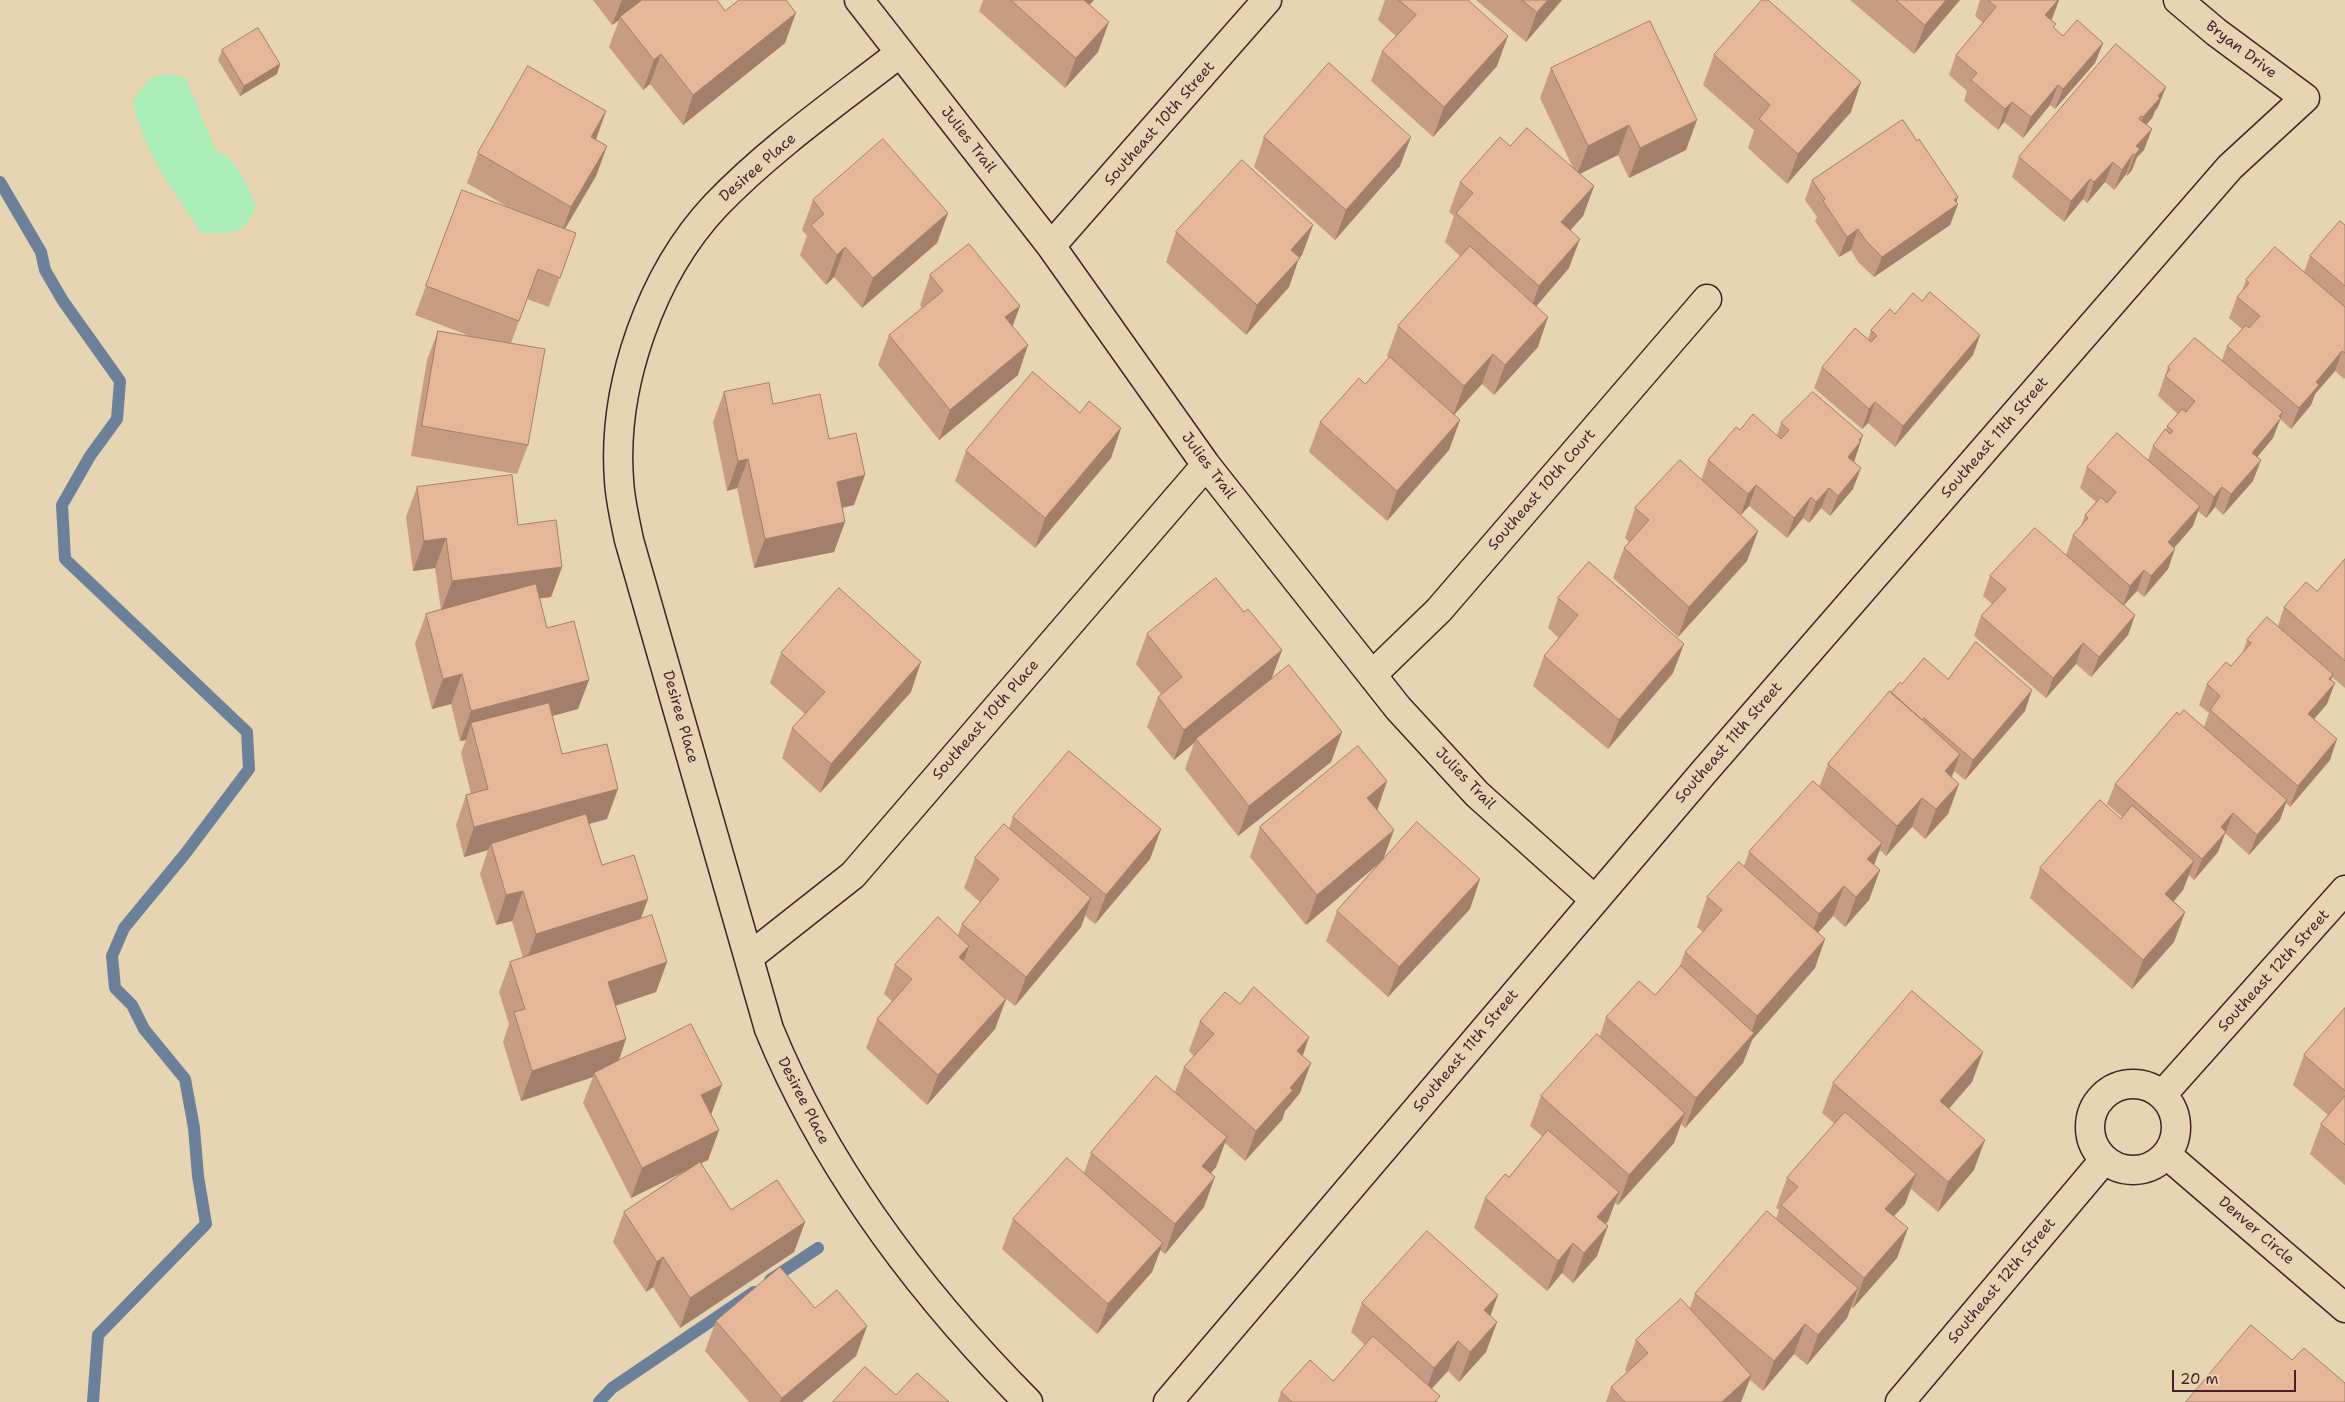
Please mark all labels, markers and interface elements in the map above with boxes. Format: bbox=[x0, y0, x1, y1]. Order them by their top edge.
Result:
street label: Bryan Drive bbox=[2202, 17, 2280, 83]
street label: Southeast 10th Street bbox=[1101, 58, 1219, 190]
street label: Julies Trail bbox=[937, 103, 999, 177]
street label: Desiree Place bbox=[716, 130, 800, 206]
street label: Southeast 11th Street bbox=[1938, 374, 2052, 502]
street label: Southeast 10th Court bbox=[1484, 426, 1600, 554]
street label: Julies Trail bbox=[1177, 429, 1239, 503]
street label: Southeast 10th Place bbox=[929, 656, 1043, 784]
street label: Desiree Place bbox=[658, 669, 702, 765]
street label: Southeast 11th Street bbox=[1672, 679, 1786, 807]
street label: Julies Trail bbox=[1431, 744, 1499, 814]
street label: Southeast 12th Street bbox=[2214, 906, 2334, 1036]
street label: Southeast 11th Street bbox=[1409, 986, 1523, 1116]
street label: Desiree Place bbox=[773, 1054, 833, 1148]
street label: Denver Circle bbox=[2214, 1193, 2298, 1269]
street label: Southeast 12th Street bbox=[1944, 1215, 2060, 1347]
scale bar bbox=[2175, 1360, 2299, 1392]
text: 20 m bbox=[2180, 1369, 2219, 1389]

